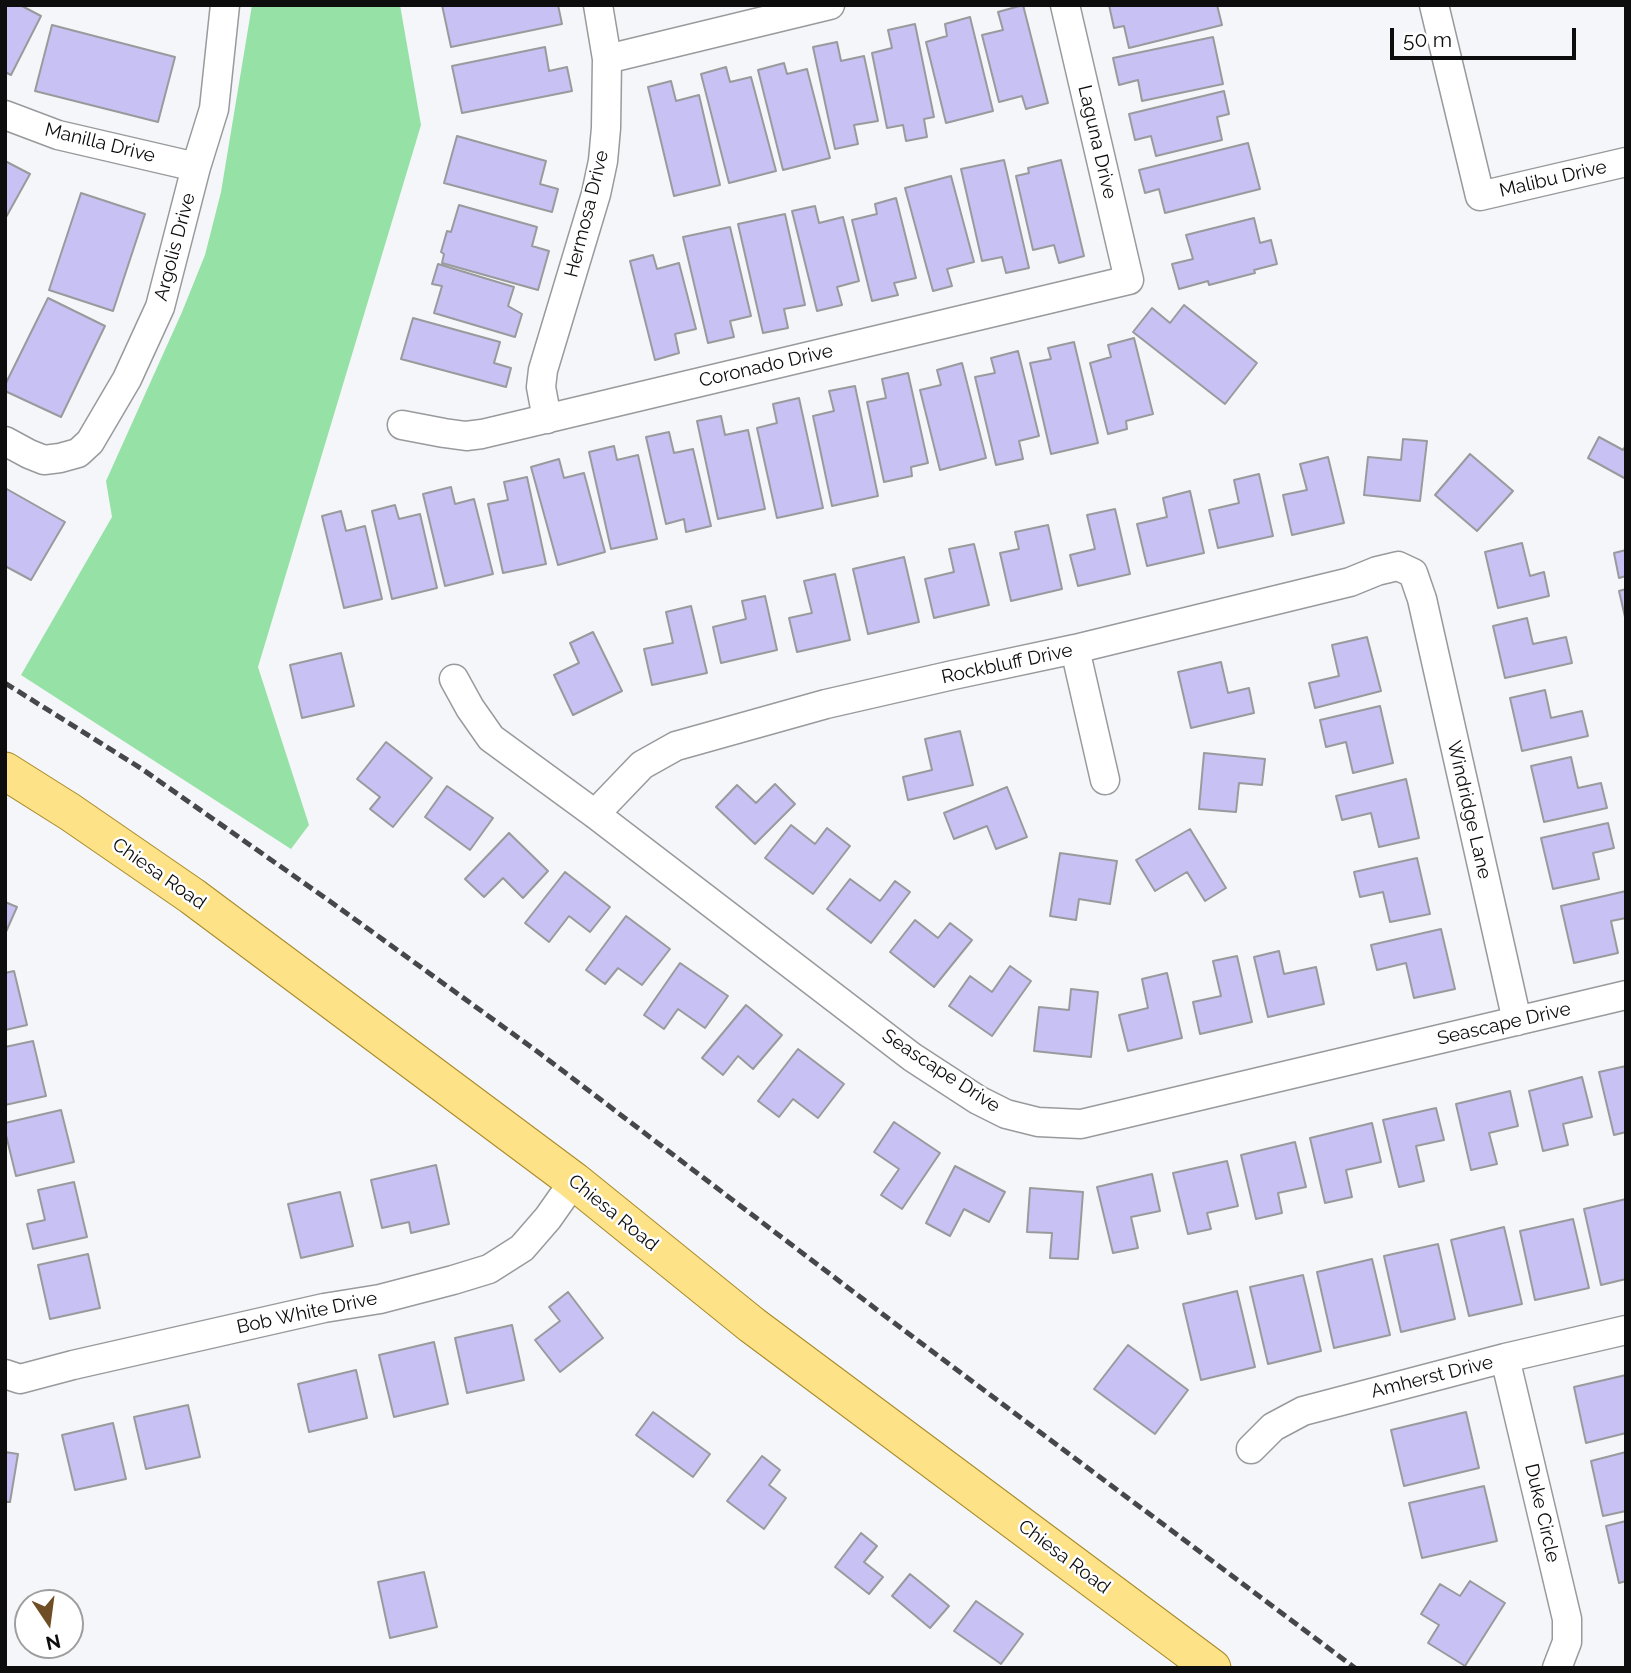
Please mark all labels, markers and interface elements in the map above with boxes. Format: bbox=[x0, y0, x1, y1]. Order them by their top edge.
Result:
scale bar bbox=[1393, 14, 1578, 58]
text: 50 m bbox=[1403, 27, 1452, 52]
street label: Laguna Drive bbox=[1073, 83, 1121, 201]
street label: Manilla Drive bbox=[42, 118, 158, 168]
street label: Hermosa Drive bbox=[560, 148, 614, 280]
street label: Malibu Drive bbox=[1497, 156, 1609, 202]
street label: Argolis Drive bbox=[150, 190, 200, 304]
street label: Coronado Drive bbox=[697, 340, 835, 392]
street label: Rockbluff Drive bbox=[939, 639, 1075, 689]
street label: Windridge Lane bbox=[1442, 739, 1496, 881]
street label: Chiesa Road bbox=[108, 833, 210, 915]
street label: Seascape Drive bbox=[1435, 998, 1573, 1050]
street label: Seascape Drive bbox=[878, 1024, 1004, 1118]
street label: Chiesa Road bbox=[563, 1170, 663, 1256]
street label: Bob White Drive bbox=[235, 1287, 379, 1339]
street label: Amherst Drive bbox=[1369, 1351, 1495, 1403]
street label: Duke Circle bbox=[1520, 1461, 1564, 1565]
street label: Chiesa Road bbox=[1013, 1515, 1115, 1599]
north arrow bbox=[14, 1589, 84, 1659]
text: N bbox=[44, 1630, 63, 1655]

